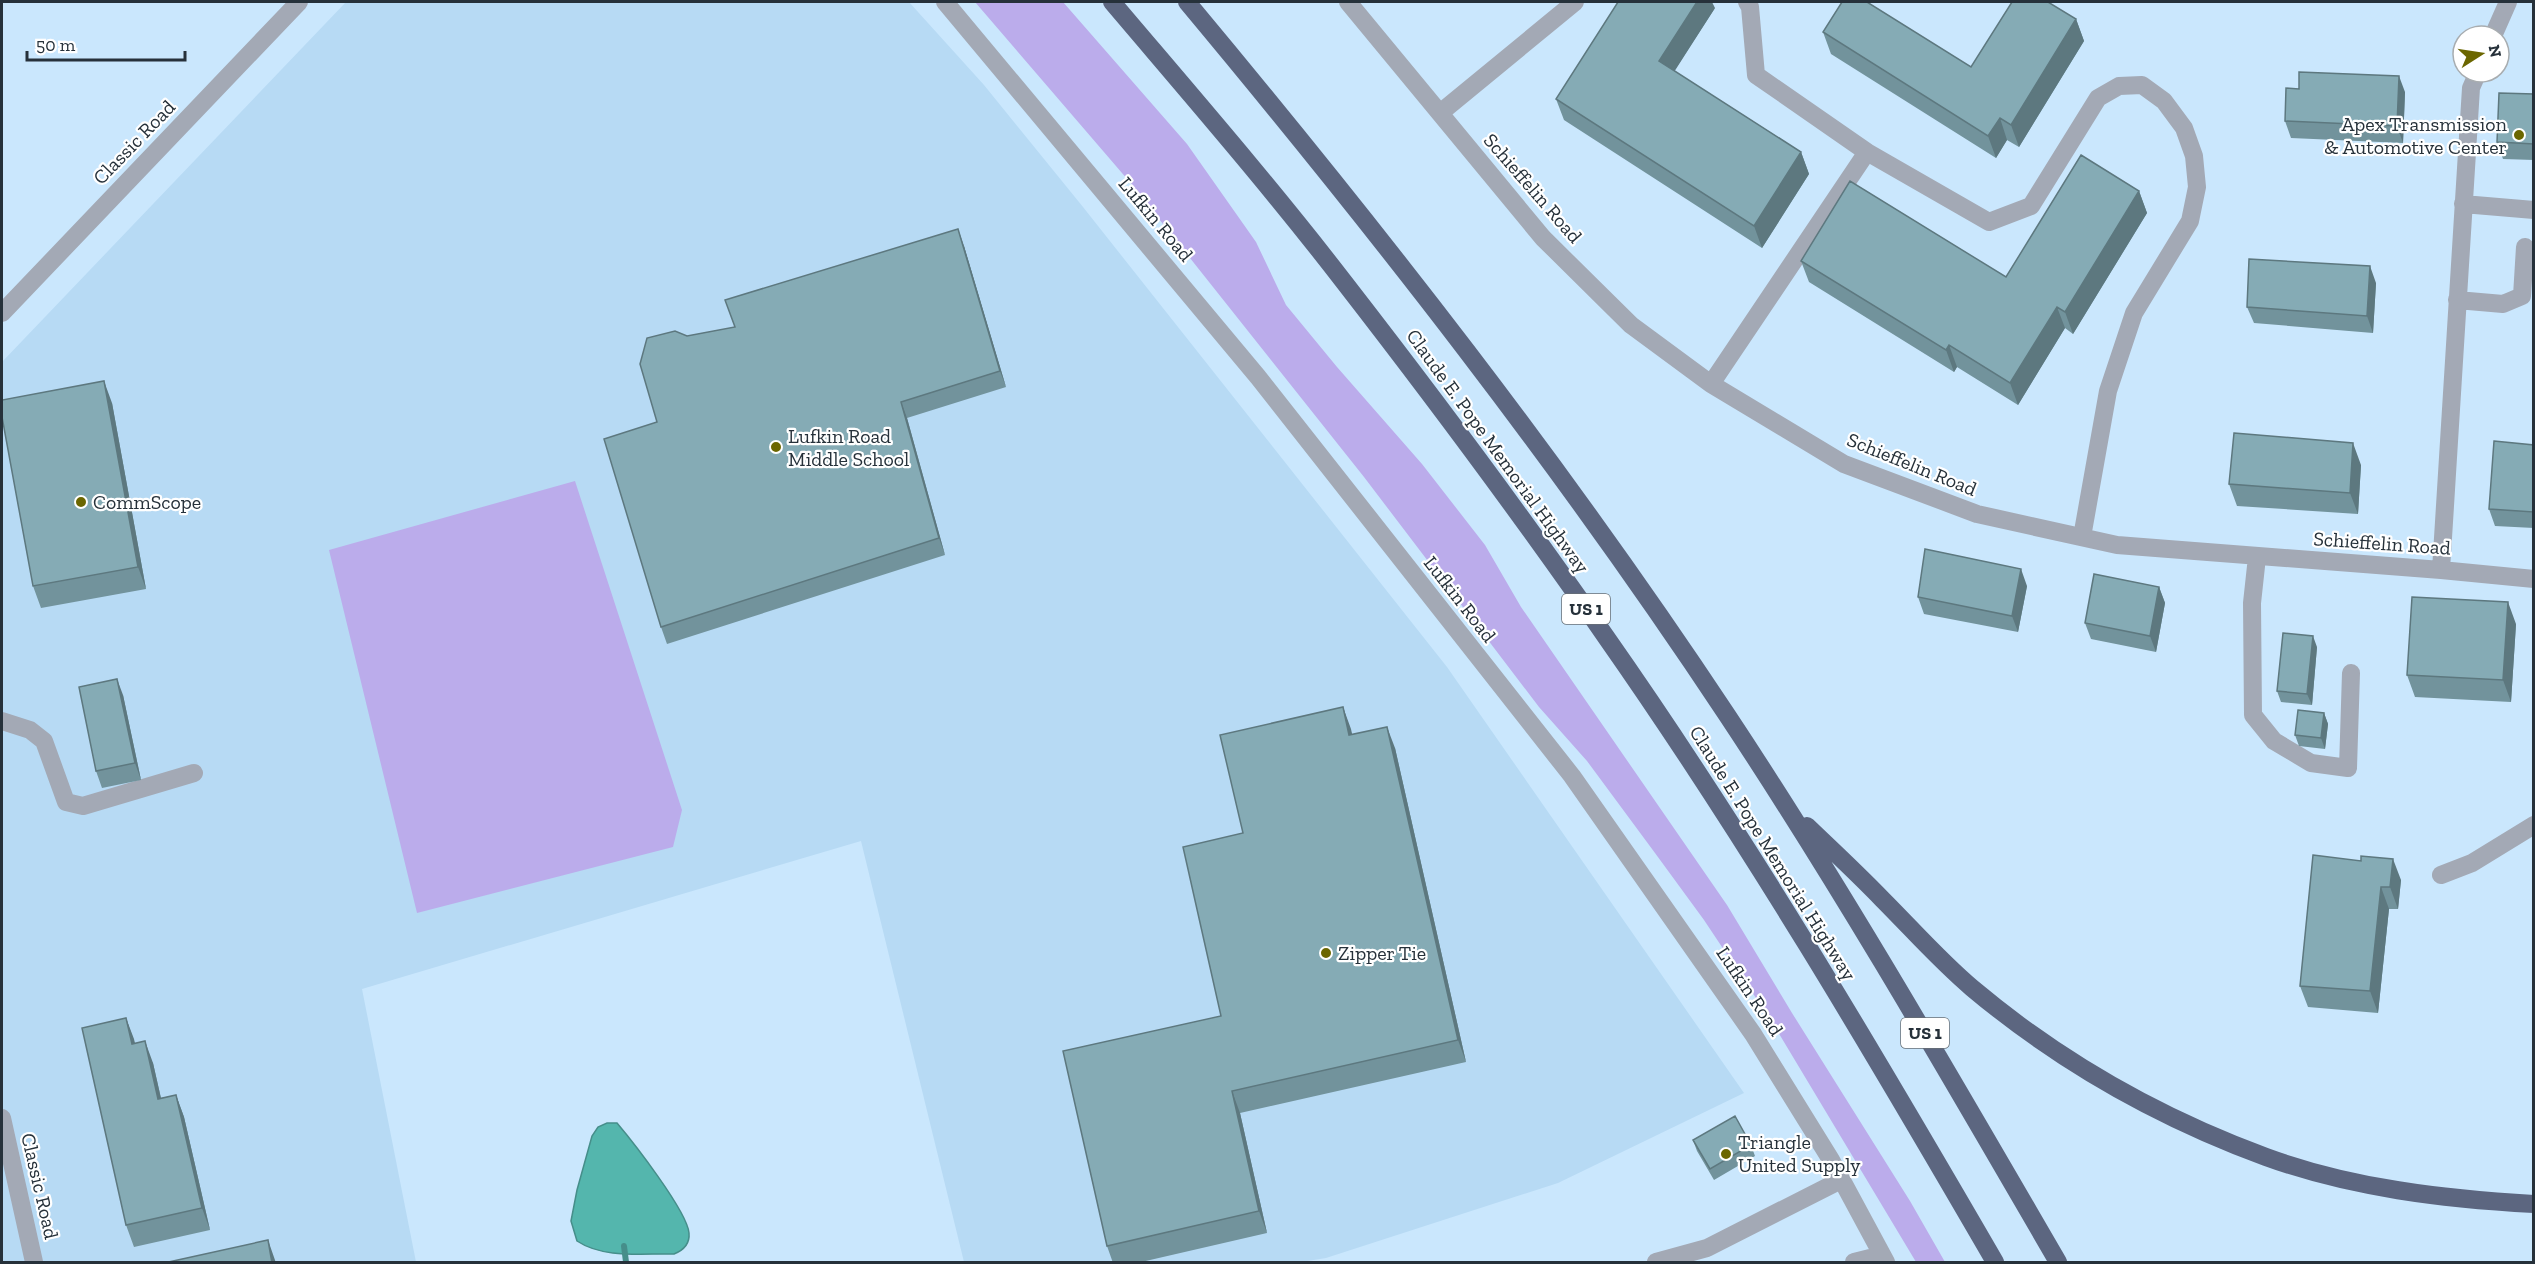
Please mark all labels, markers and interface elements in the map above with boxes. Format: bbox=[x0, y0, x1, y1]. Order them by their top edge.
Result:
scale bar bbox=[27, 24, 184, 62]
north arrow bbox=[2451, 24, 2511, 84]
text: 50 m bbox=[36, 34, 76, 56]
text: N bbox=[2485, 43, 2506, 59]
street label: Classic Road bbox=[88, 95, 180, 189]
place label: Apex Transmission & Automotive Center bbox=[2324, 112, 2508, 159]
street label: Schieffelin Road bbox=[1479, 128, 1587, 248]
marker: Apex Transmission & Automotive Center bbox=[2512, 128, 2526, 142]
street label: Lufkin Road bbox=[1114, 172, 1198, 266]
street label: Claude E. Pope Memorial Highway bbox=[1401, 324, 1595, 578]
place label: Lufkin Road Middle School bbox=[788, 424, 909, 471]
street label: Schieffelin Road bbox=[1844, 427, 1980, 501]
marker: Lufkin Road Middle School bbox=[769, 440, 783, 454]
place label: CommScope bbox=[93, 490, 201, 514]
marker: CommScope bbox=[74, 495, 88, 509]
street label: Schieffelin Road bbox=[2313, 526, 2451, 560]
street label: Lufkin Road bbox=[1419, 551, 1501, 647]
road number: US 1 bbox=[1562, 594, 1610, 624]
street label: Claude E. Pope Memorial Highway bbox=[1684, 721, 1862, 985]
place label: Zipper Tie bbox=[1338, 941, 1426, 965]
street label: Lufkin Road bbox=[1711, 942, 1789, 1040]
marker: Zipper Tie bbox=[1319, 946, 1333, 960]
road number: US 1 bbox=[1901, 1018, 1949, 1048]
place label: Triangle United Supply bbox=[1738, 1130, 1861, 1177]
street label: Classic Road bbox=[16, 1131, 64, 1241]
marker: Triangle United Supply bbox=[1719, 1147, 1733, 1161]

